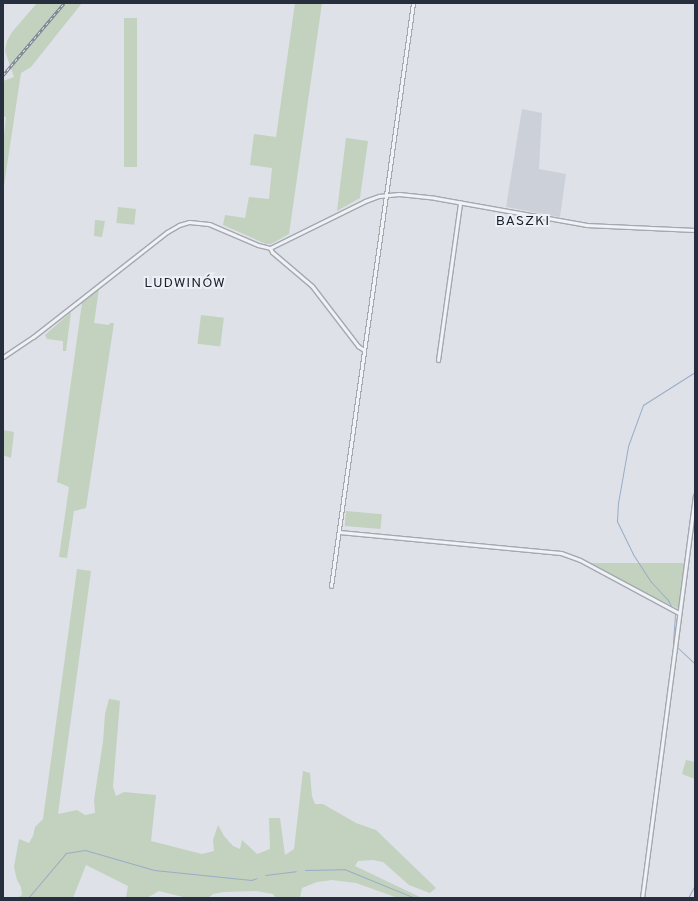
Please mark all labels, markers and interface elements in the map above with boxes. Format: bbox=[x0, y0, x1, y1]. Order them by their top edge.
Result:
district label: BASZKI bbox=[496, 214, 550, 230]
district label: LUDWINÓW bbox=[144, 276, 226, 292]

